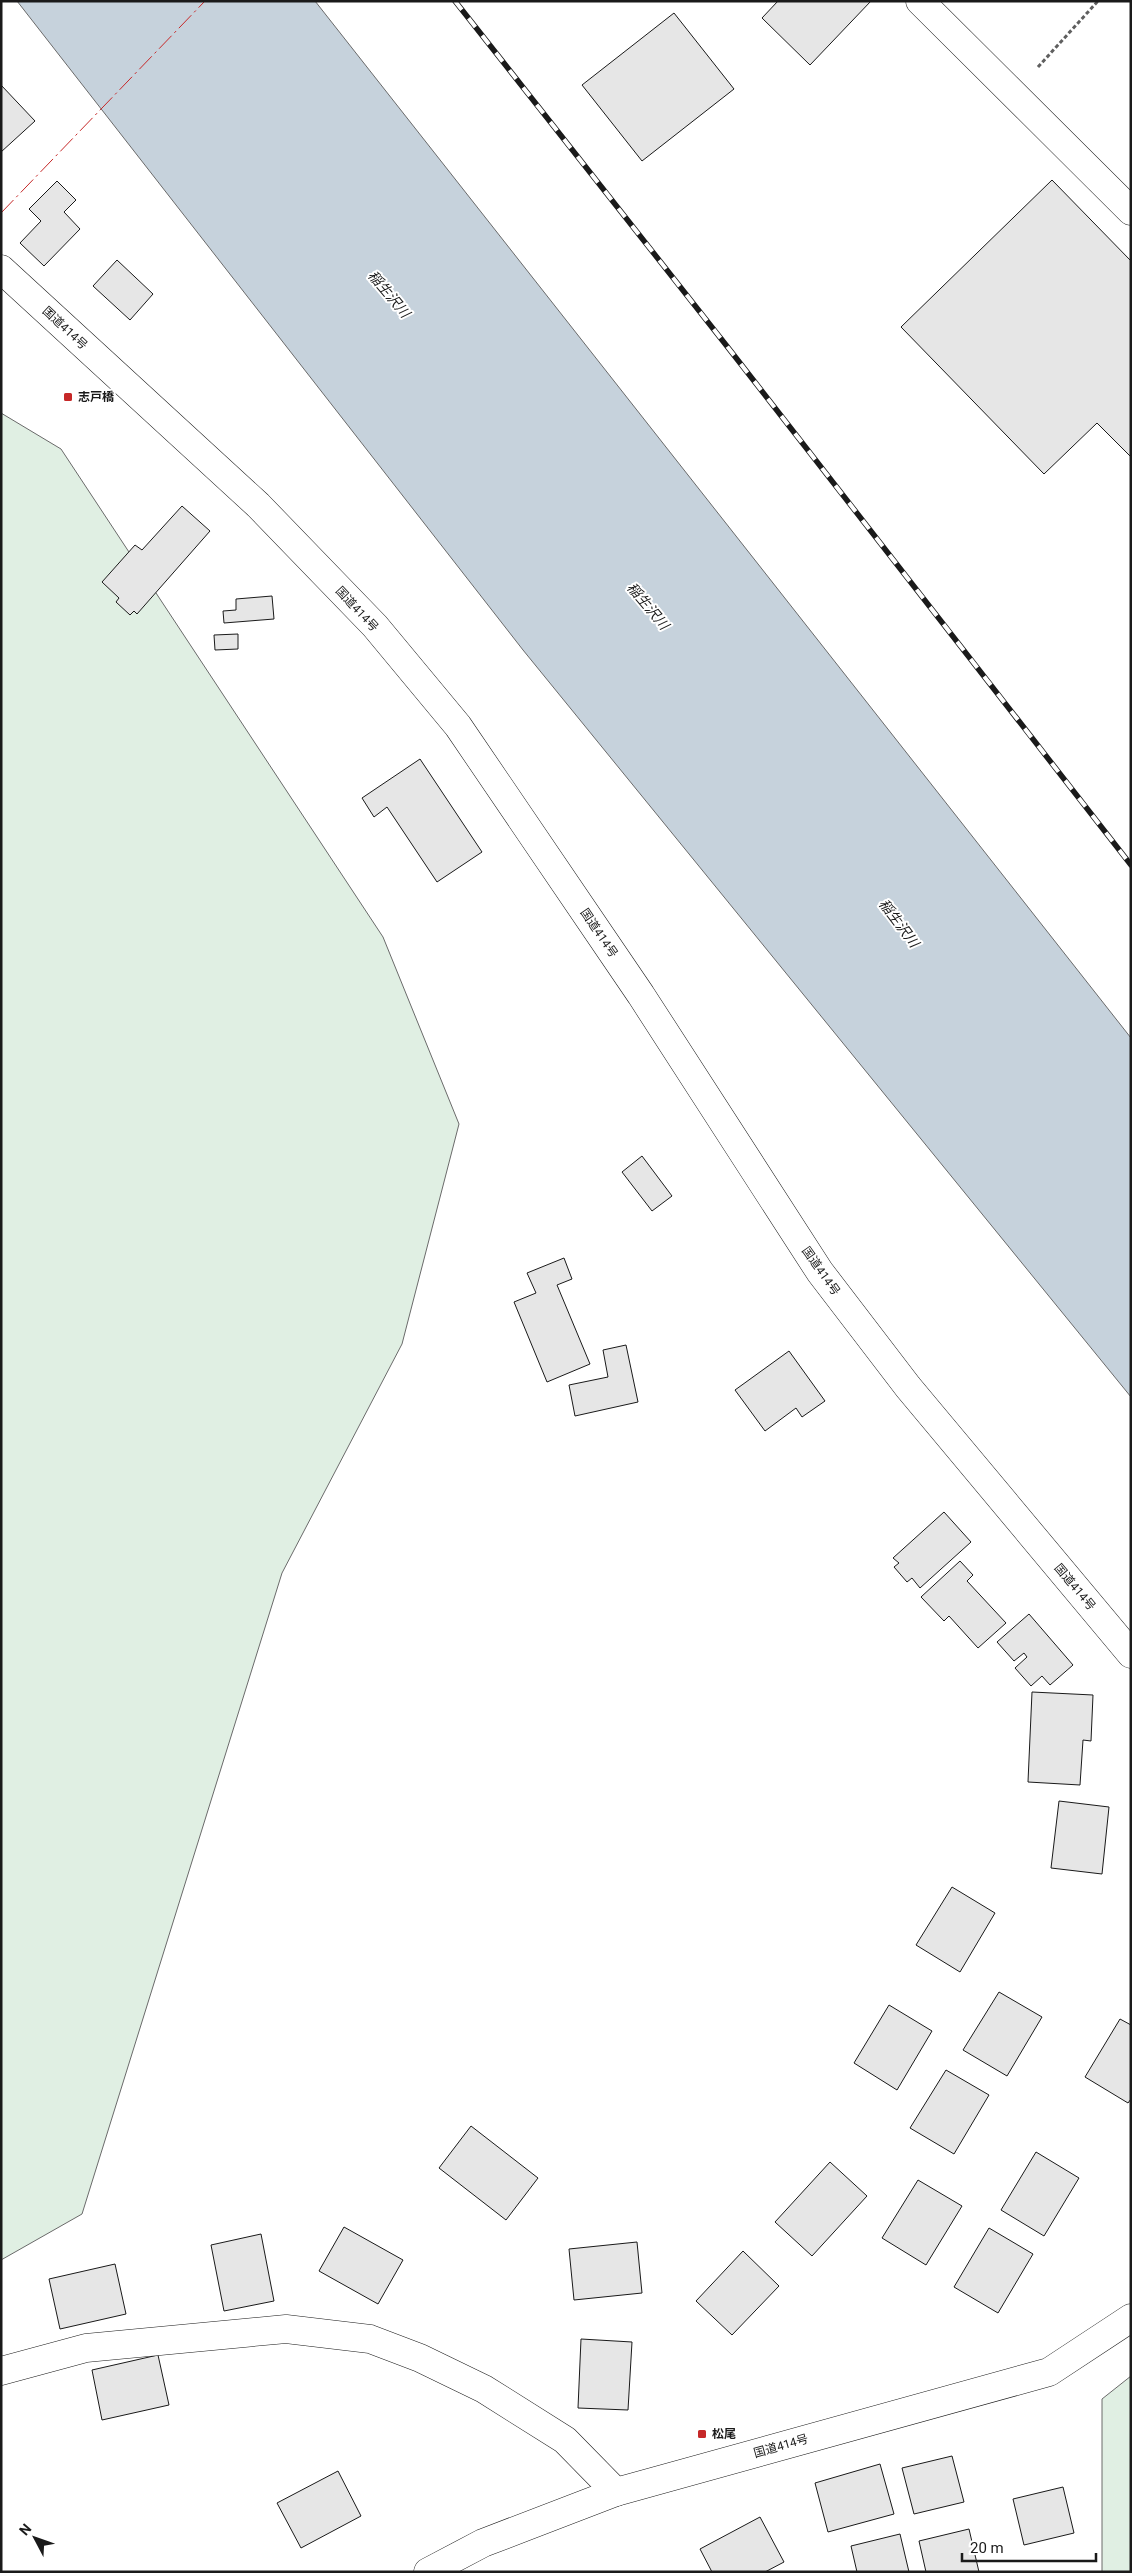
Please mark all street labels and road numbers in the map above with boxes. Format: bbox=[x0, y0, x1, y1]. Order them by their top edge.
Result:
street label: 国道414号 bbox=[40, 304, 90, 352]
street label: 国道414号 bbox=[333, 584, 381, 634]
street label: 国道414号 bbox=[577, 906, 621, 960]
street label: 国道414号 bbox=[799, 1244, 843, 1298]
street label: 国道414号 bbox=[1052, 1561, 1098, 1613]
street label: 国道414号 bbox=[752, 2432, 810, 2460]

